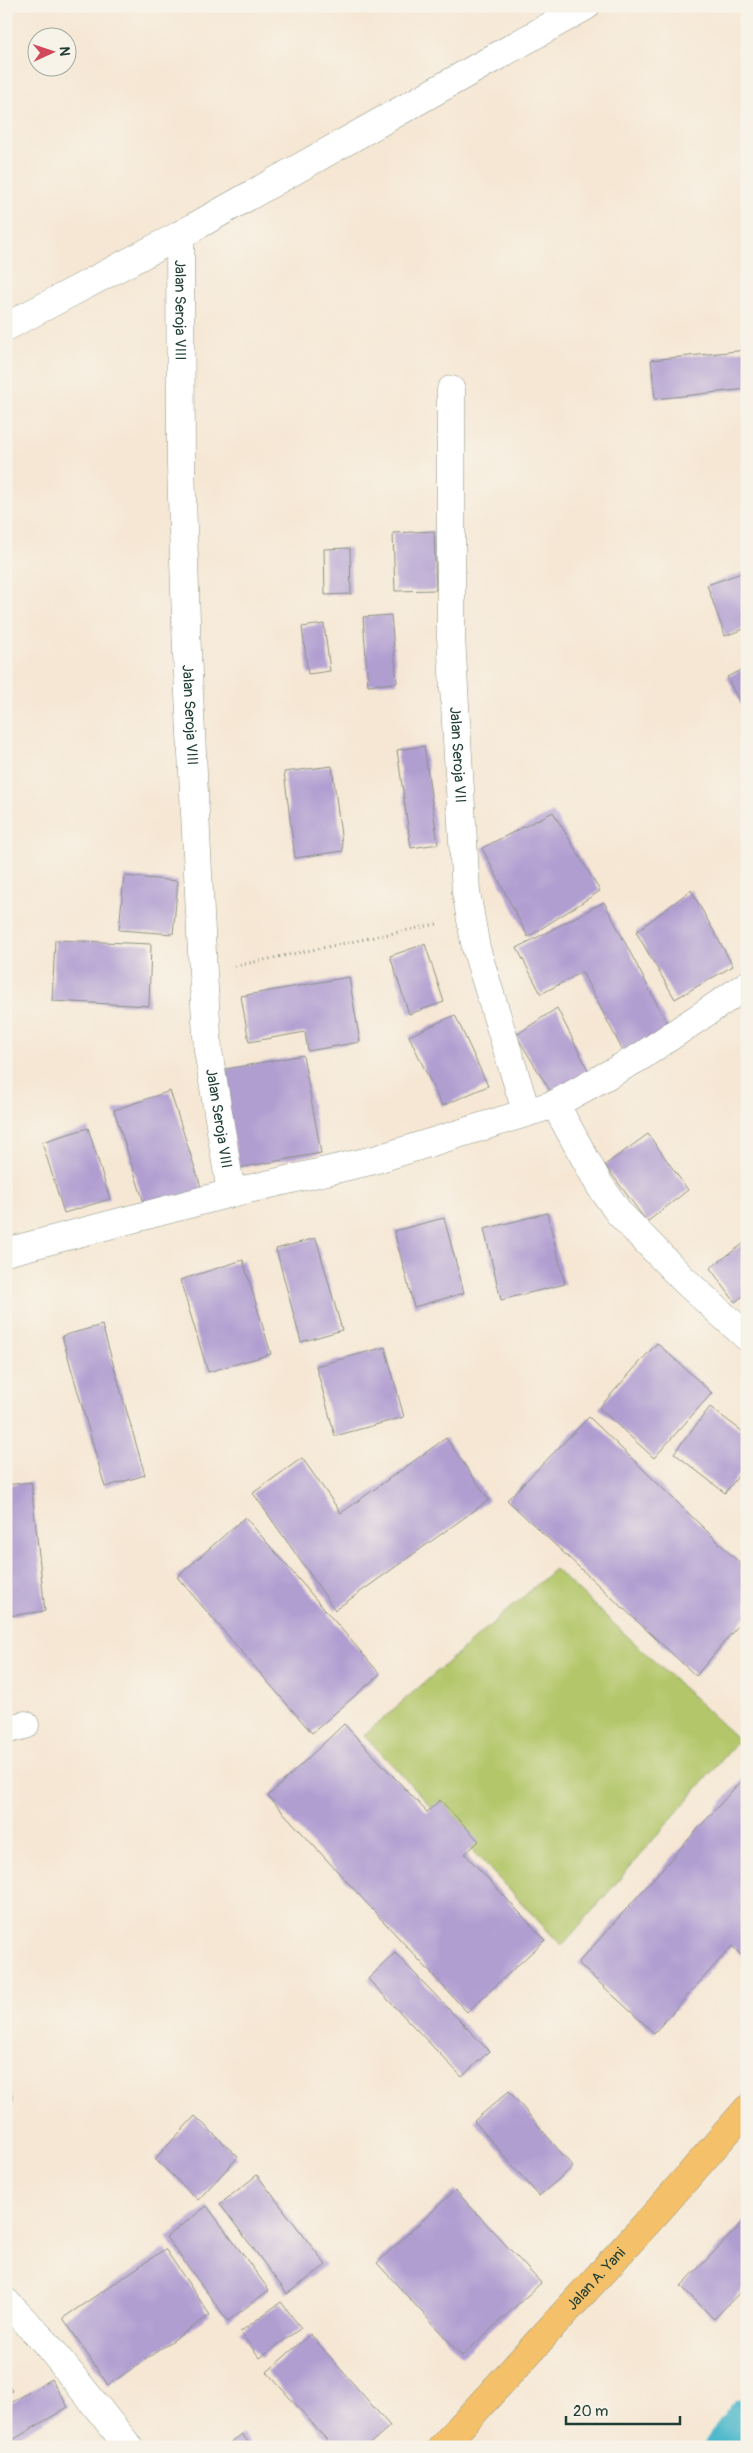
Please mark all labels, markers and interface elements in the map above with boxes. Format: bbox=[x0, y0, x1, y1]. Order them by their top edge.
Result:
north arrow bbox=[28, 28, 78, 78]
text: N bbox=[56, 46, 73, 57]
street label: Jalan Seroja VIII bbox=[171, 260, 190, 360]
street label: Jalan Seroja VIII bbox=[178, 664, 202, 766]
street label: Jalan Seroja VII bbox=[446, 706, 470, 804]
street label: Jalan Seroja VIII bbox=[202, 1067, 236, 1170]
street label: Jalan A. Yani bbox=[563, 2243, 630, 2314]
scale bar bbox=[566, 2393, 679, 2425]
text: 20 m bbox=[573, 2402, 608, 2421]

